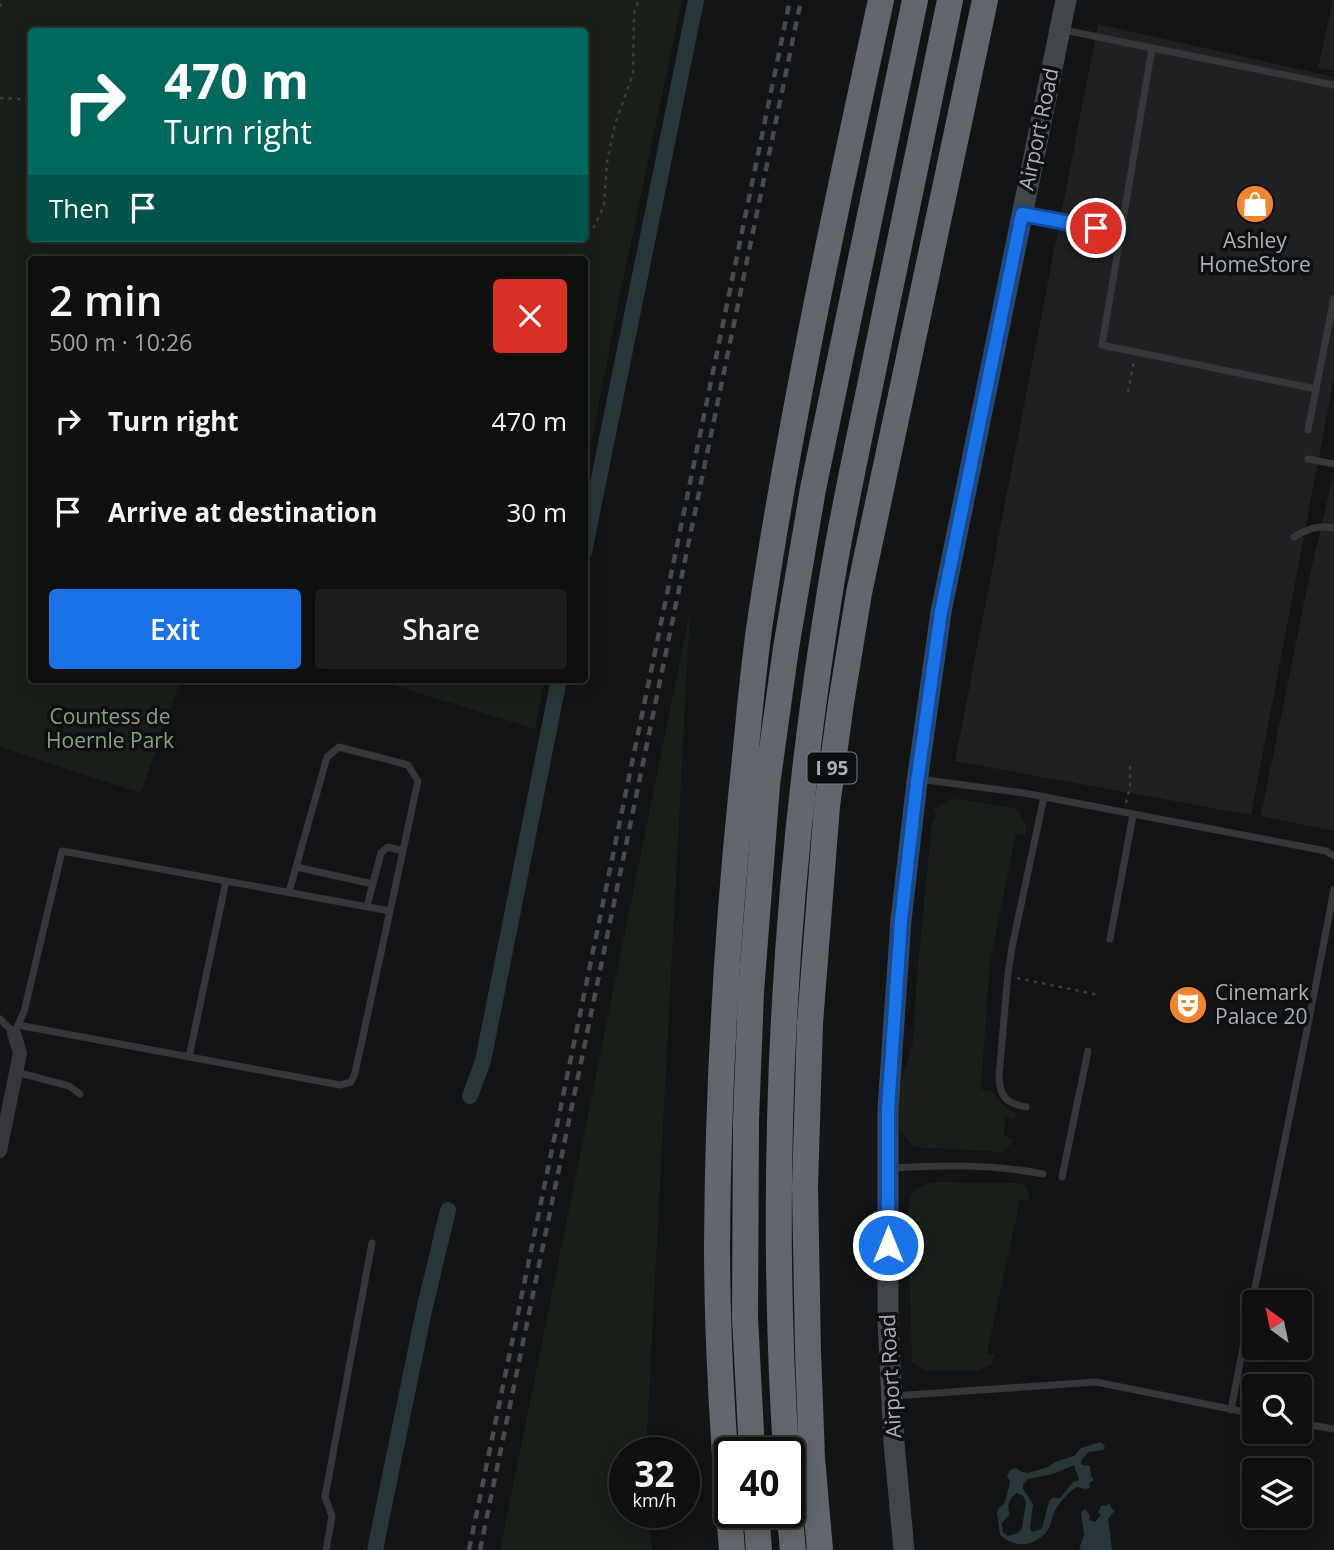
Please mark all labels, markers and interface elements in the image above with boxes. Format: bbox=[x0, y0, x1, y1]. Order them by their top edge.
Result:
text: 470 m bbox=[164, 47, 309, 113]
icon: right bbox=[49, 56, 140, 147]
street label: Airport Road bbox=[1011, 65, 1065, 192]
text: Turn right bbox=[164, 110, 312, 153]
shop icon: Ashley HomeStore bbox=[1234, 183, 1276, 225]
icon: arrive bbox=[124, 189, 162, 227]
text: Then bbox=[49, 190, 110, 226]
pin bbox=[1066, 198, 1126, 258]
icon: arrive bbox=[1077, 209, 1115, 247]
place label: Ashley HomeStore bbox=[1199, 226, 1311, 278]
text: 2 min bbox=[49, 271, 162, 328]
button: close bbox=[493, 279, 567, 353]
text: 500 m · 10:26 bbox=[49, 326, 192, 358]
icon: right bbox=[49, 402, 87, 440]
text: Turn right bbox=[108, 403, 239, 439]
text: 470 m bbox=[492, 403, 567, 439]
icon: arrive bbox=[49, 493, 87, 531]
text: Arrive at destination bbox=[108, 494, 377, 530]
text: 30 m bbox=[506, 494, 567, 530]
button: Exit bbox=[49, 589, 301, 669]
button: Share bbox=[315, 589, 567, 669]
park label: Countess de Hoernle Park bbox=[46, 702, 174, 754]
road number: I 95 bbox=[808, 752, 856, 783]
place label: Cinemark Palace 20 bbox=[1215, 978, 1309, 1030]
theatre icon: Cinemark Palace 20 bbox=[1167, 984, 1209, 1026]
position arrow bbox=[851, 1208, 925, 1282]
north arrow bbox=[1242, 1290, 1312, 1360]
map controls bbox=[1242, 1290, 1312, 1528]
street label: Airport Road bbox=[873, 1313, 907, 1439]
button: search bbox=[1242, 1374, 1312, 1444]
speed limit sign: 40 bbox=[714, 1437, 805, 1528]
text: 32 bbox=[634, 1450, 675, 1497]
button: layers bbox=[1242, 1458, 1312, 1528]
text: km/h bbox=[633, 1488, 676, 1512]

